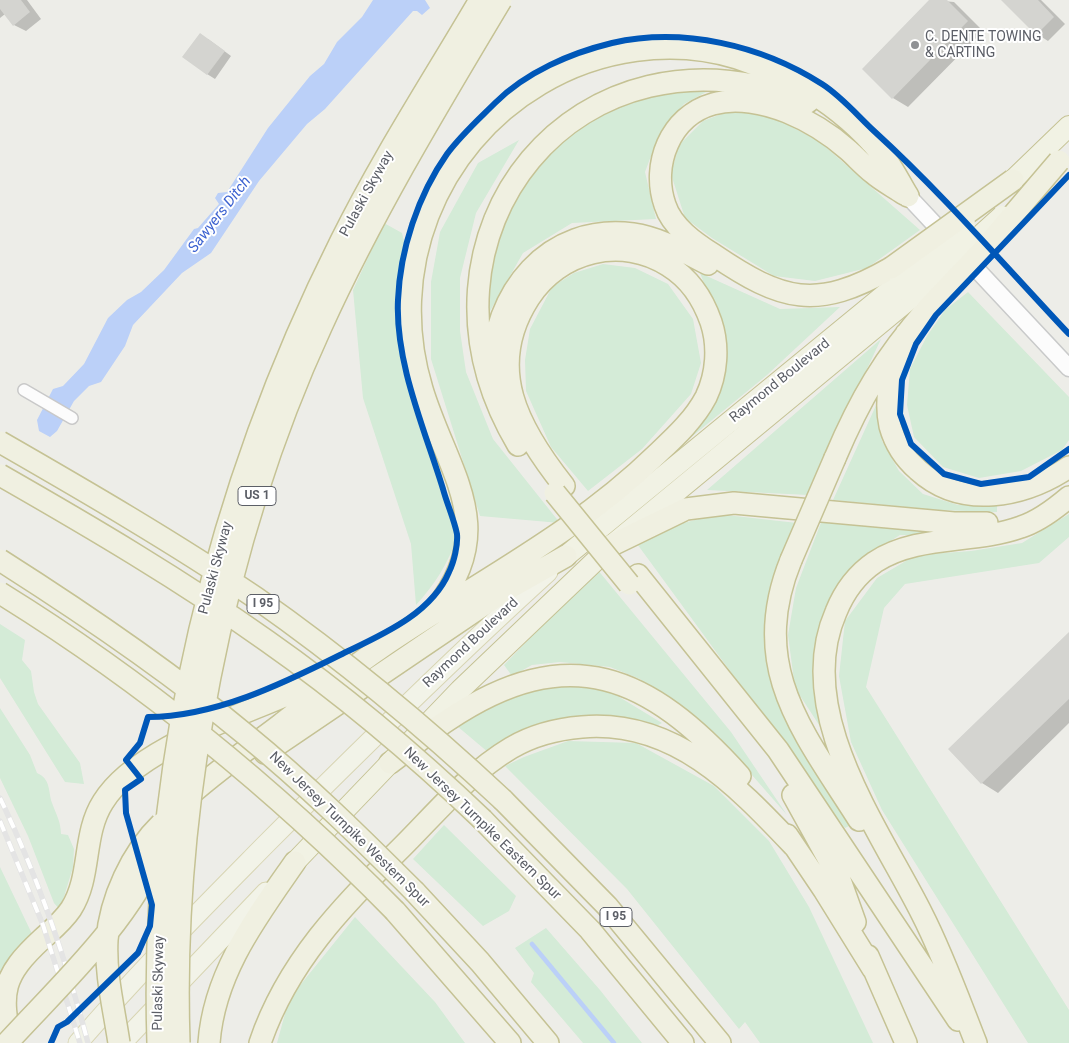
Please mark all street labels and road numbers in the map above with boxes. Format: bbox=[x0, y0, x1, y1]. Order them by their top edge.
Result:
street label: Pulaski Skyway bbox=[337, 148, 397, 240]
street label: Raymond Boulevard bbox=[726, 335, 834, 427]
road number: US 1 bbox=[238, 486, 276, 506]
street label: Pulaski Skyway bbox=[196, 520, 236, 616]
road number: I 95 bbox=[247, 594, 279, 614]
street label: Raymond Boulevard bbox=[420, 595, 522, 691]
street label: New Jersey Turnpike Eastern Spur bbox=[400, 744, 564, 904]
street label: New Jersey Turnpike Western Spur bbox=[265, 749, 433, 911]
road number: I 95 bbox=[600, 908, 632, 926]
street label: Pulaski Skyway bbox=[150, 935, 168, 1031]

